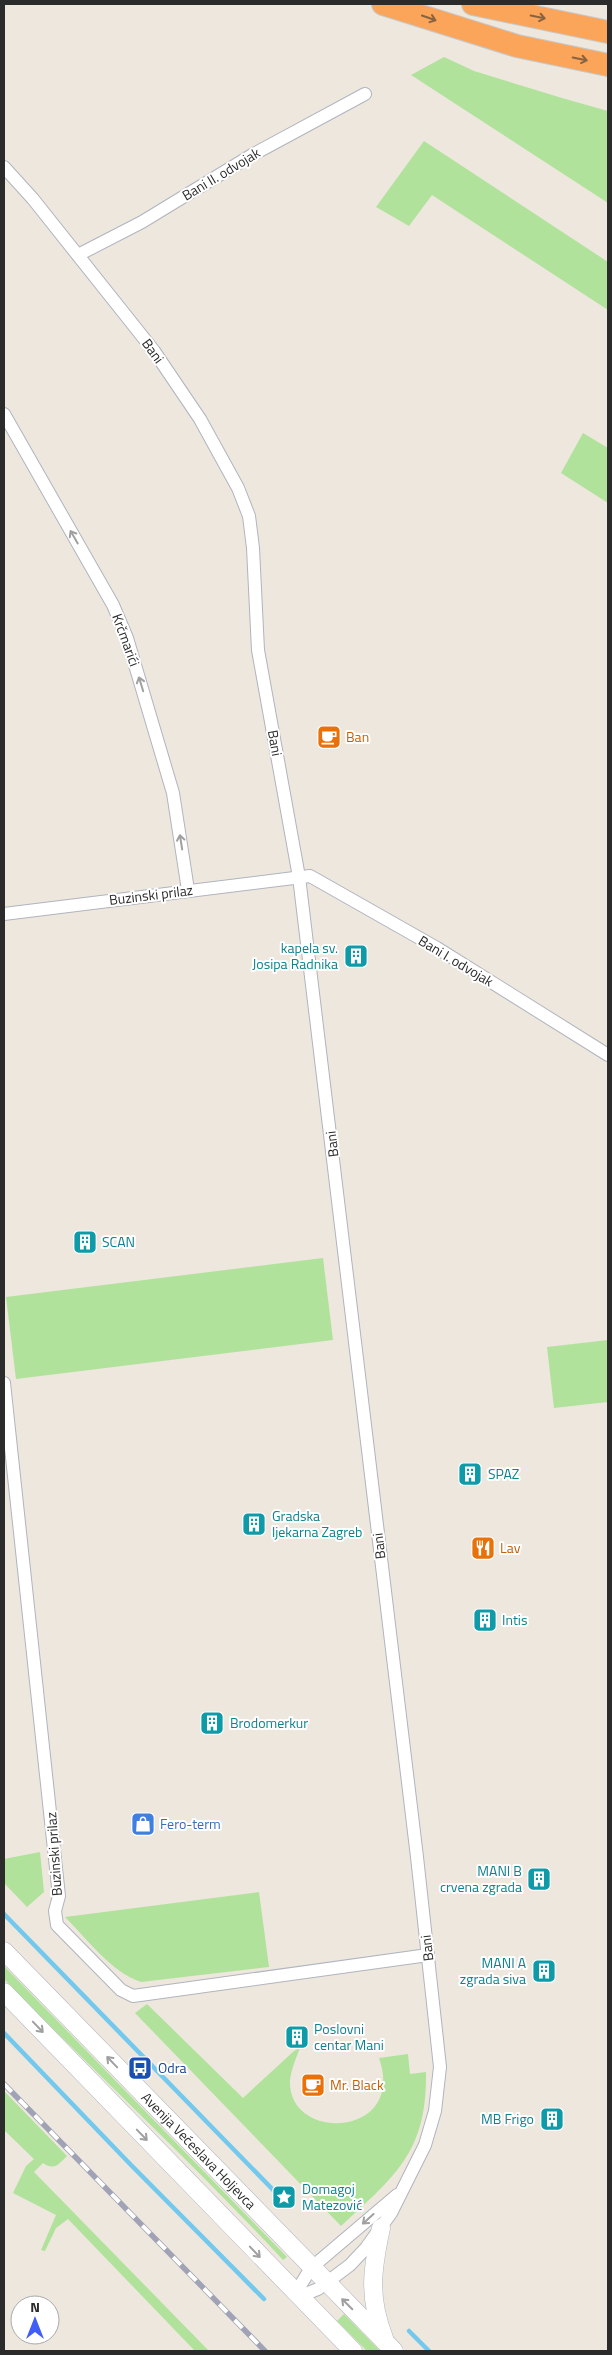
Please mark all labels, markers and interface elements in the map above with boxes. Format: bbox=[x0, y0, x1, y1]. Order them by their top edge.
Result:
one-way arrow bbox=[530, 13, 546, 23]
one-way arrow bbox=[421, 14, 437, 23]
one-way arrow bbox=[571, 55, 587, 64]
street label: Bani II. odvojak bbox=[178, 142, 264, 205]
street label: Bani bbox=[137, 334, 170, 367]
one-way arrow bbox=[69, 530, 79, 545]
street label: Krčmarići bbox=[107, 611, 146, 669]
one-way arrow bbox=[136, 676, 146, 692]
cafe icon: Ban bbox=[316, 724, 342, 750]
place label: Ban bbox=[346, 726, 369, 747]
street label: Bani bbox=[263, 728, 288, 758]
one-way arrow bbox=[175, 834, 185, 850]
street label: Buzinski prilaz bbox=[108, 879, 194, 910]
street label: Bani I. odvojak bbox=[415, 930, 498, 991]
place label: kapela sv. Josipa Radnika bbox=[252, 937, 338, 974]
building icon: kapela sv. Josipa Radnika bbox=[343, 943, 369, 969]
street label: Bani bbox=[319, 1130, 344, 1158]
building icon: SCAN bbox=[72, 1229, 98, 1255]
place label: SCAN bbox=[102, 1231, 135, 1252]
building icon: SPAZ bbox=[457, 1461, 483, 1487]
place label: SPAZ bbox=[488, 1463, 519, 1484]
place label: Gradska ljekarna Zagreb bbox=[272, 1505, 362, 1542]
building icon: Gradska ljekarna Zagreb bbox=[241, 1511, 267, 1537]
street label: Bani bbox=[366, 1532, 391, 1560]
restaurant icon: Lav bbox=[470, 1535, 496, 1561]
place label: Lav bbox=[500, 1537, 521, 1558]
building icon: Intis bbox=[472, 1607, 498, 1633]
place label: Intis bbox=[502, 1609, 527, 1630]
building icon: Brodomerkur bbox=[199, 1710, 225, 1736]
place label: Brodomerkur bbox=[230, 1712, 308, 1733]
street label: Buzinski prilaz bbox=[40, 1811, 67, 1897]
shop icon: Fero-term bbox=[130, 1811, 156, 1837]
place label: Fero-term bbox=[160, 1813, 221, 1834]
place label: MANI B crvena zgrada bbox=[440, 1860, 522, 1897]
building icon: MANI B crvena zgrada bbox=[526, 1866, 552, 1892]
street label: Bani bbox=[414, 1934, 439, 1962]
place label: MANI A zgrada siva bbox=[460, 1952, 527, 1989]
building icon: MANI A zgrada siva bbox=[531, 1958, 557, 1984]
place label: Poslovni centar Mani bbox=[314, 2018, 384, 2055]
one-way arrow bbox=[32, 2021, 44, 2033]
building icon: Poslovni centar Mani bbox=[284, 2024, 310, 2050]
bus stop icon: Odra bbox=[127, 2055, 153, 2081]
one-way arrow bbox=[106, 2056, 118, 2068]
place label: Odra bbox=[158, 2057, 187, 2078]
cafe icon: Mr. Black bbox=[300, 2072, 326, 2098]
place label: Mr. Black bbox=[330, 2074, 384, 2095]
street label: Avenija Većeslava Holjevca bbox=[137, 2087, 261, 2214]
building icon: MB Frigo bbox=[539, 2106, 565, 2132]
place label: MB Frigo bbox=[481, 2108, 534, 2129]
one-way arrow bbox=[136, 2129, 149, 2141]
place label: Domagoj Matezović bbox=[302, 2178, 362, 2215]
place icon: Domagoj Matezović bbox=[271, 2184, 297, 2210]
one-way arrow bbox=[361, 2214, 374, 2225]
one-way arrow bbox=[249, 2246, 261, 2259]
north arrow bbox=[10, 2295, 60, 2345]
text: N bbox=[30, 2296, 40, 2317]
one-way arrow bbox=[341, 2298, 353, 2311]

